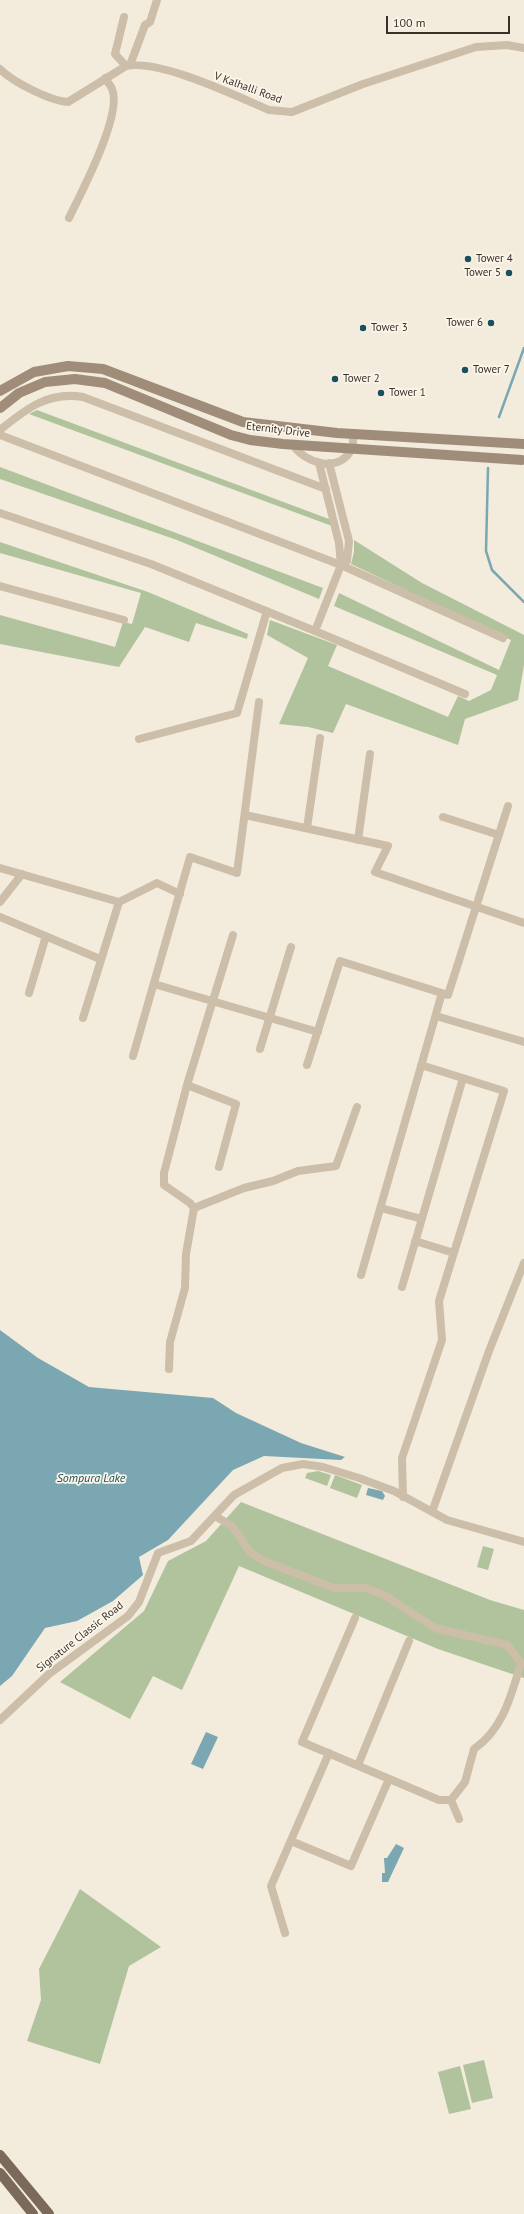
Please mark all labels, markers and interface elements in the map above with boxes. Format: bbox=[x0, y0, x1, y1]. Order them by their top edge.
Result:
scale bar bbox=[388, 8, 512, 34]
text: 100 m bbox=[393, 15, 426, 30]
street label: V Kalhalli Road bbox=[212, 70, 284, 106]
place label: Tower 4 bbox=[476, 252, 513, 266]
marker: Tower 4 bbox=[463, 254, 473, 264]
place label: Tower 5 bbox=[464, 266, 501, 280]
marker: Tower 5 bbox=[504, 268, 514, 278]
place label: Tower 6 bbox=[446, 316, 483, 330]
marker: Tower 6 bbox=[486, 318, 496, 328]
place label: Tower 3 bbox=[371, 321, 408, 335]
marker: Tower 3 bbox=[358, 323, 368, 333]
place label: Tower 7 bbox=[473, 363, 510, 377]
marker: Tower 7 bbox=[460, 365, 470, 375]
place label: Tower 2 bbox=[343, 372, 380, 386]
marker: Tower 2 bbox=[330, 374, 340, 384]
place label: Tower 1 bbox=[389, 386, 426, 400]
marker: Tower 1 bbox=[376, 388, 386, 398]
street label: Eternity Drive bbox=[245, 420, 311, 440]
water label: Sompura Lake bbox=[57, 1472, 125, 1486]
street label: Signature Classic Road bbox=[34, 1599, 126, 1675]

